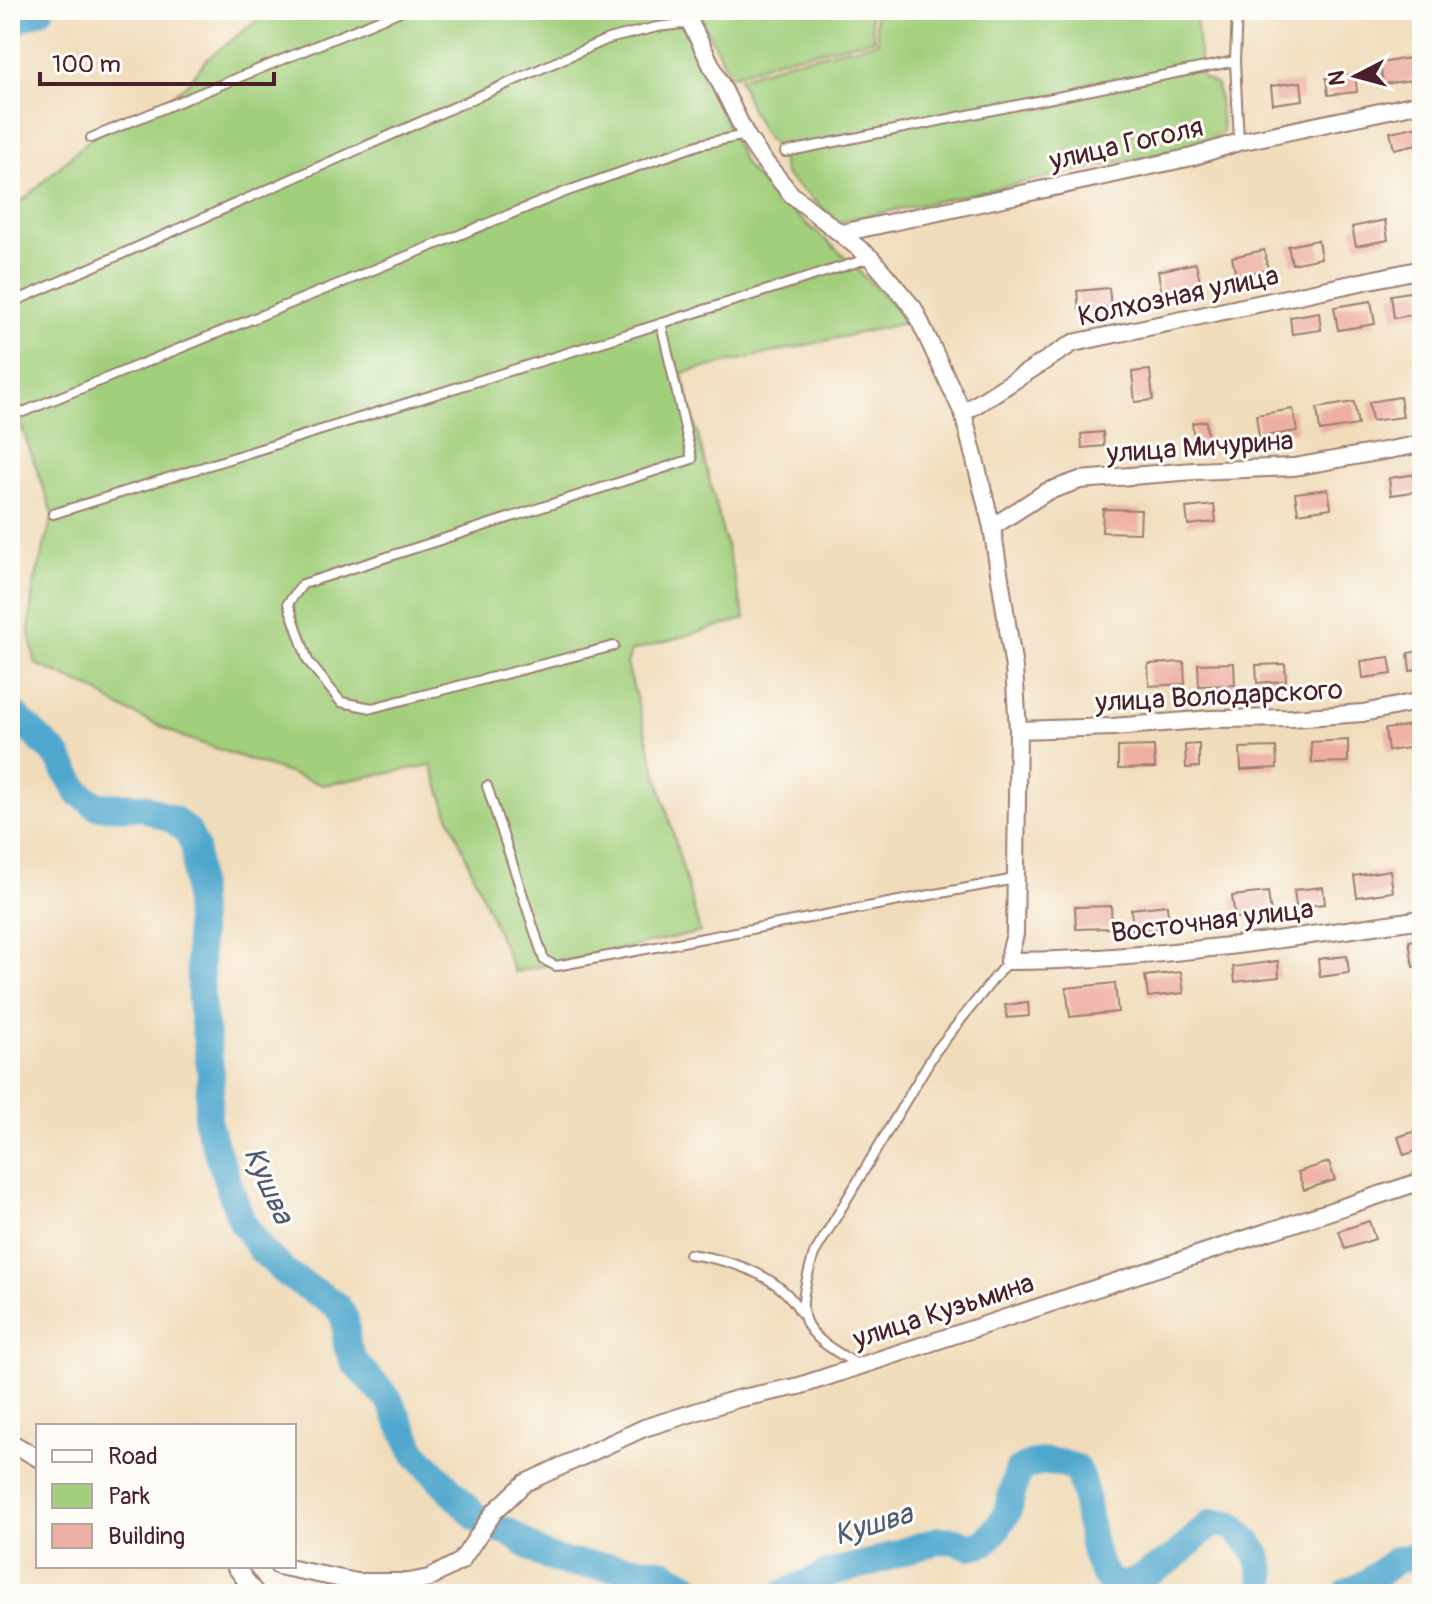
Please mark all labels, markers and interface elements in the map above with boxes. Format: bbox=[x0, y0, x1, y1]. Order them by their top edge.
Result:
scale bar bbox=[40, 36, 274, 86]
north arrow bbox=[1316, 36, 1396, 116]
text: 100 m bbox=[52, 50, 121, 79]
text: N bbox=[1322, 69, 1352, 87]
street label: улица Гоголя bbox=[1045, 110, 1207, 179]
street label: Колхозная улица bbox=[1075, 258, 1282, 335]
street label: улица Мичурина bbox=[1105, 424, 1295, 472]
street label: улица Володарского bbox=[1093, 673, 1344, 721]
street label: Восточная улица bbox=[1109, 892, 1315, 951]
water label: Кушва bbox=[235, 1141, 303, 1231]
street label: улица Кузьмина bbox=[848, 1266, 1038, 1357]
legend bbox=[36, 1424, 296, 1568]
text: Road bbox=[108, 1442, 158, 1471]
text: Park bbox=[108, 1482, 150, 1511]
water label: Кушва bbox=[829, 1494, 919, 1554]
text: Building bbox=[108, 1522, 185, 1551]

